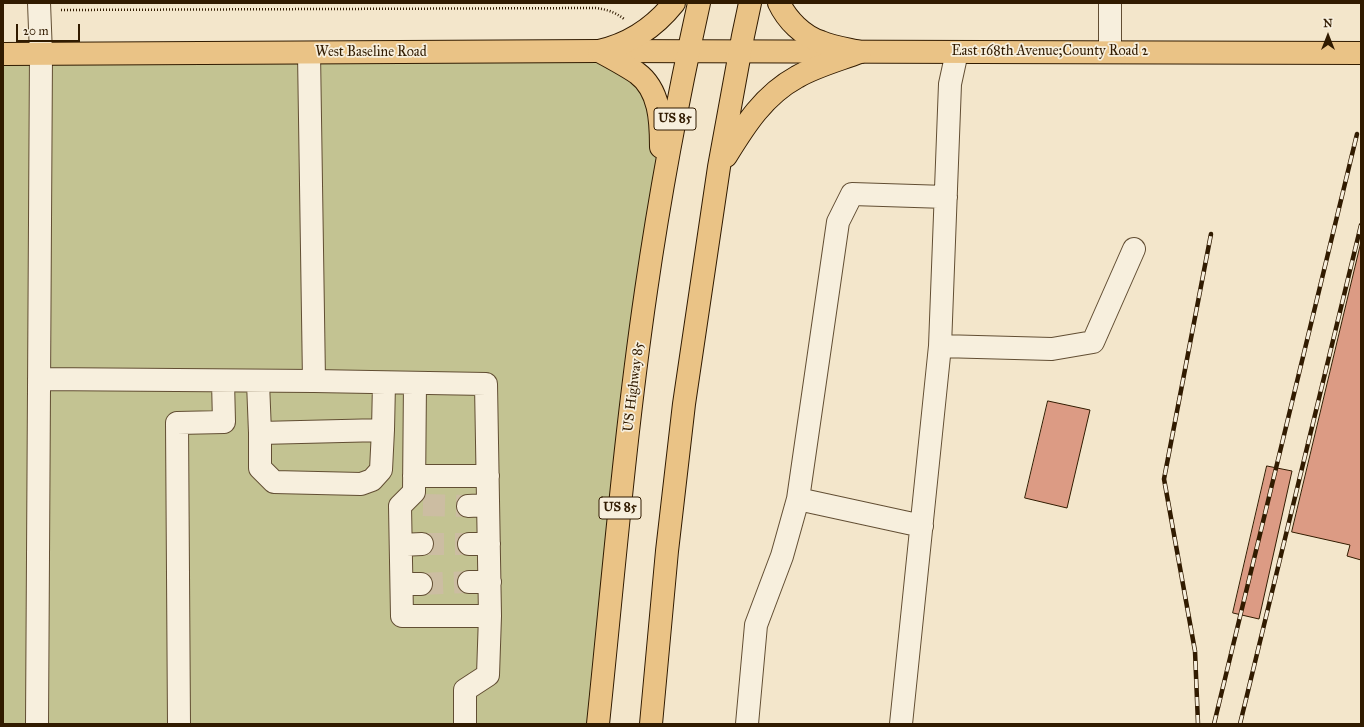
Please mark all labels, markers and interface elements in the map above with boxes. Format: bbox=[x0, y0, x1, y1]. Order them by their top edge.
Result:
scale bar bbox=[18, 16, 82, 42]
north arrow bbox=[1308, 16, 1348, 56]
text: N bbox=[1323, 17, 1333, 30]
text: 20 m bbox=[23, 24, 49, 38]
street label: East 168th Avenue;County Road 2 bbox=[952, 44, 1148, 60]
street label: West Baseline Road bbox=[315, 45, 427, 61]
road number: US 85 bbox=[654, 108, 696, 130]
street label: US Highway 85 bbox=[620, 341, 648, 433]
road number: US 85 bbox=[599, 497, 641, 519]

